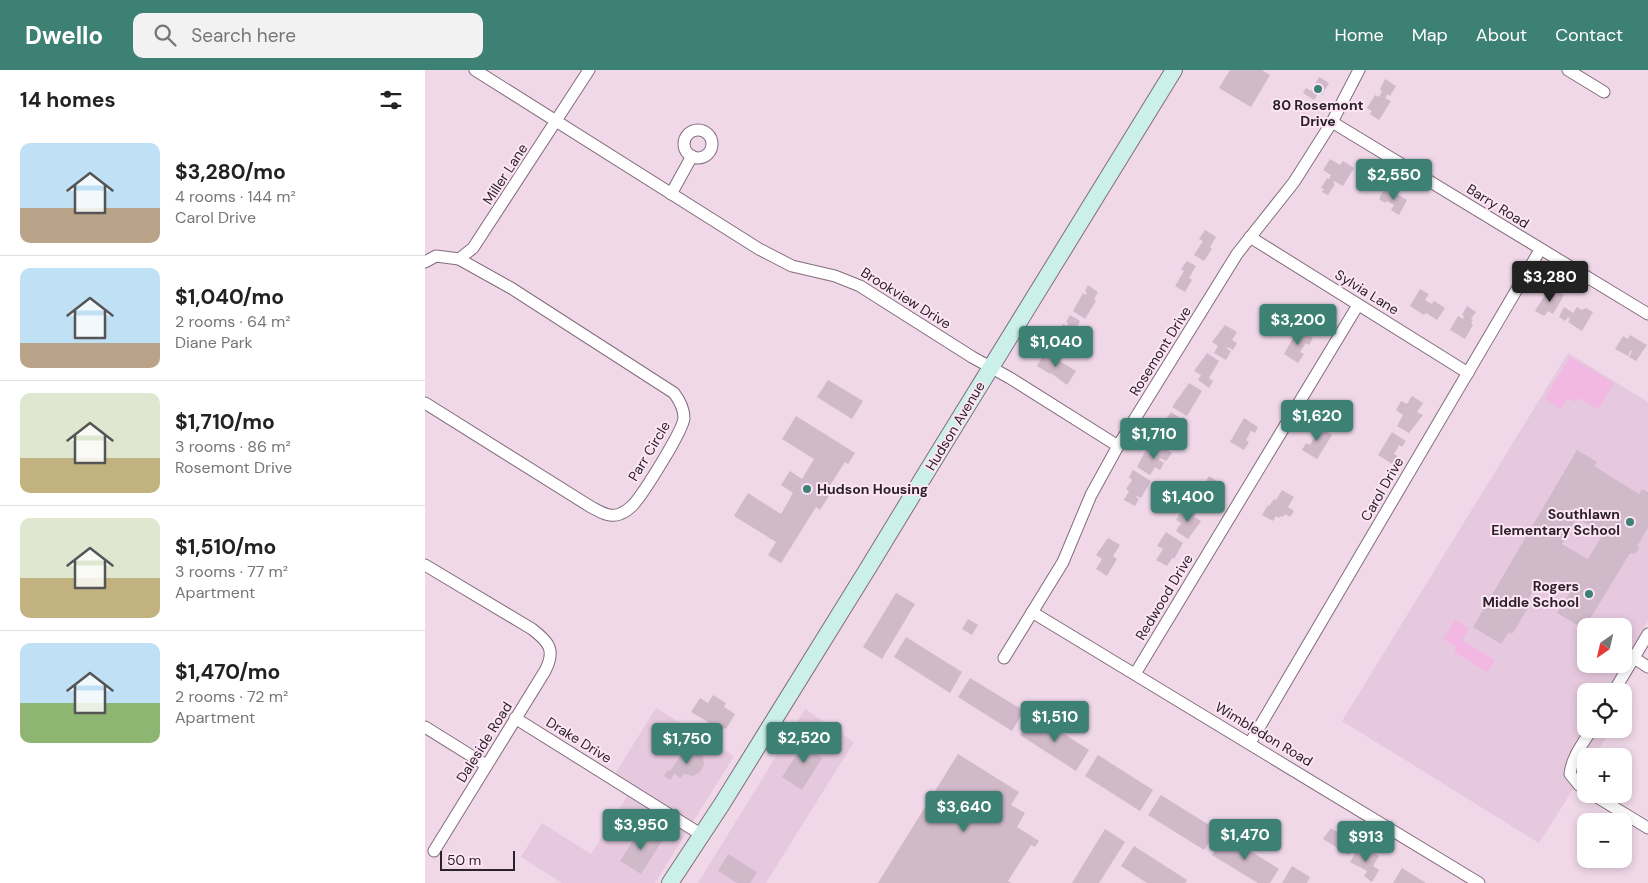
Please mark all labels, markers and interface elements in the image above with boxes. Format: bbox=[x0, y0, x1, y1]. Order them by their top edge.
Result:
search box bbox=[133, 13, 483, 58]
text: Dwello bbox=[25, 20, 103, 51]
icon: search bbox=[151, 21, 179, 49]
text: Search here bbox=[191, 23, 296, 48]
text: Home bbox=[1334, 23, 1384, 47]
text: Map bbox=[1412, 23, 1448, 47]
text: About bbox=[1476, 23, 1527, 47]
text: Contact bbox=[1555, 23, 1623, 47]
marker: 80 Rosemont Drive bbox=[1312, 83, 1324, 95]
text: 14 homes bbox=[20, 86, 116, 114]
icon: filters bbox=[377, 86, 405, 114]
place label: 80 Rosemont Drive bbox=[1272, 96, 1364, 130]
street label: Miller Lane bbox=[479, 140, 531, 208]
text: $3,280/mo bbox=[175, 158, 286, 186]
pin: $2,550 bbox=[1353, 158, 1435, 201]
icon: home bbox=[60, 163, 120, 223]
text: $2,550 bbox=[1367, 164, 1421, 185]
street label: Barry Road bbox=[1463, 180, 1533, 232]
text: 4 rooms · 144 m² bbox=[175, 186, 296, 207]
text: Carol Drive bbox=[175, 207, 256, 228]
pin: $3,280 bbox=[1509, 260, 1591, 303]
street label: Brookview Drive bbox=[858, 263, 954, 333]
street label: Sylvia Lane bbox=[1332, 265, 1402, 319]
text: $3,280 bbox=[1523, 266, 1577, 287]
text: $1,040/mo bbox=[175, 283, 284, 311]
icon: home bbox=[60, 288, 120, 348]
street label: Rosemont Drive bbox=[1125, 303, 1195, 399]
pin: $3,200 bbox=[1257, 304, 1339, 346]
text: $3,200 bbox=[1271, 309, 1325, 330]
text: 2 rooms · 64 m² bbox=[175, 311, 291, 332]
pin: $1,040 bbox=[1015, 326, 1097, 368]
text: $1,040 bbox=[1030, 331, 1082, 352]
text: Diane Park bbox=[175, 332, 253, 353]
street label: Hudson Avenue bbox=[921, 378, 989, 474]
pin: $1,620 bbox=[1276, 400, 1358, 442]
text: $1,620 bbox=[1292, 405, 1342, 426]
text: $1,710/mo bbox=[175, 408, 275, 436]
icon: home bbox=[60, 413, 120, 473]
street label: Parr Circle bbox=[624, 418, 674, 484]
pin: $1,710 bbox=[1113, 418, 1195, 460]
text: $1,710 bbox=[1131, 423, 1177, 444]
text: 3 rooms · 86 m² bbox=[175, 436, 291, 457]
street label: Carol Drive bbox=[1356, 454, 1408, 524]
text: Rosemont Drive bbox=[175, 457, 292, 478]
place label: Hudson Housing bbox=[817, 480, 928, 498]
pin: $1,400 bbox=[1147, 480, 1229, 523]
marker: Hudson Housing bbox=[801, 483, 813, 495]
text: $1,400 bbox=[1162, 486, 1214, 507]
place label: Southlawn Elementary School bbox=[1491, 505, 1620, 539]
marker: Southlawn Elementary School bbox=[1624, 516, 1636, 528]
text: $1,510/mo bbox=[175, 533, 276, 561]
icon: home bbox=[60, 538, 120, 598]
street label: Redwood Drive bbox=[1131, 551, 1197, 643]
text: 3 rooms · 77 m² bbox=[175, 561, 288, 582]
place label: Rogers Middle School bbox=[1483, 577, 1579, 611]
text: Apartment bbox=[175, 582, 255, 603]
marker: Rogers Middle School bbox=[1583, 588, 1595, 600]
north arrow bbox=[1577, 618, 1633, 672]
map controls bbox=[1577, 618, 1632, 868]
text: $1,470/mo bbox=[175, 658, 280, 686]
icon: home bbox=[60, 663, 120, 723]
button: locate bbox=[1577, 683, 1632, 738]
text: 2 rooms · 72 m² bbox=[175, 686, 288, 707]
street label: Daleside Road bbox=[452, 698, 516, 786]
street label: Wimbledon Road bbox=[1212, 698, 1316, 770]
pin: $1,510 bbox=[1014, 700, 1096, 743]
text: $1,510 bbox=[1032, 706, 1078, 727]
text: Apartment bbox=[175, 707, 255, 728]
street label: Drake Drive bbox=[543, 713, 615, 767]
pin: $1,750 bbox=[646, 722, 728, 765]
pin: $2,520 bbox=[763, 722, 845, 764]
text: $2,520 bbox=[777, 727, 831, 748]
text: $1,750 bbox=[663, 728, 711, 749]
button: + bbox=[1577, 748, 1632, 803]
pin: $3,640 bbox=[923, 790, 1005, 833]
text: $3,640 bbox=[936, 796, 992, 817]
pin: $3,950 bbox=[600, 808, 682, 851]
button: − bbox=[1577, 813, 1632, 868]
text: $3,950 bbox=[614, 814, 668, 835]
pin: $1,470 bbox=[1204, 818, 1286, 861]
pin: $913 bbox=[1336, 820, 1396, 863]
text: $1,470 bbox=[1220, 824, 1270, 845]
text: $913 bbox=[1348, 826, 1384, 847]
scale bar bbox=[440, 848, 515, 871]
text: 50 m bbox=[447, 851, 481, 869]

